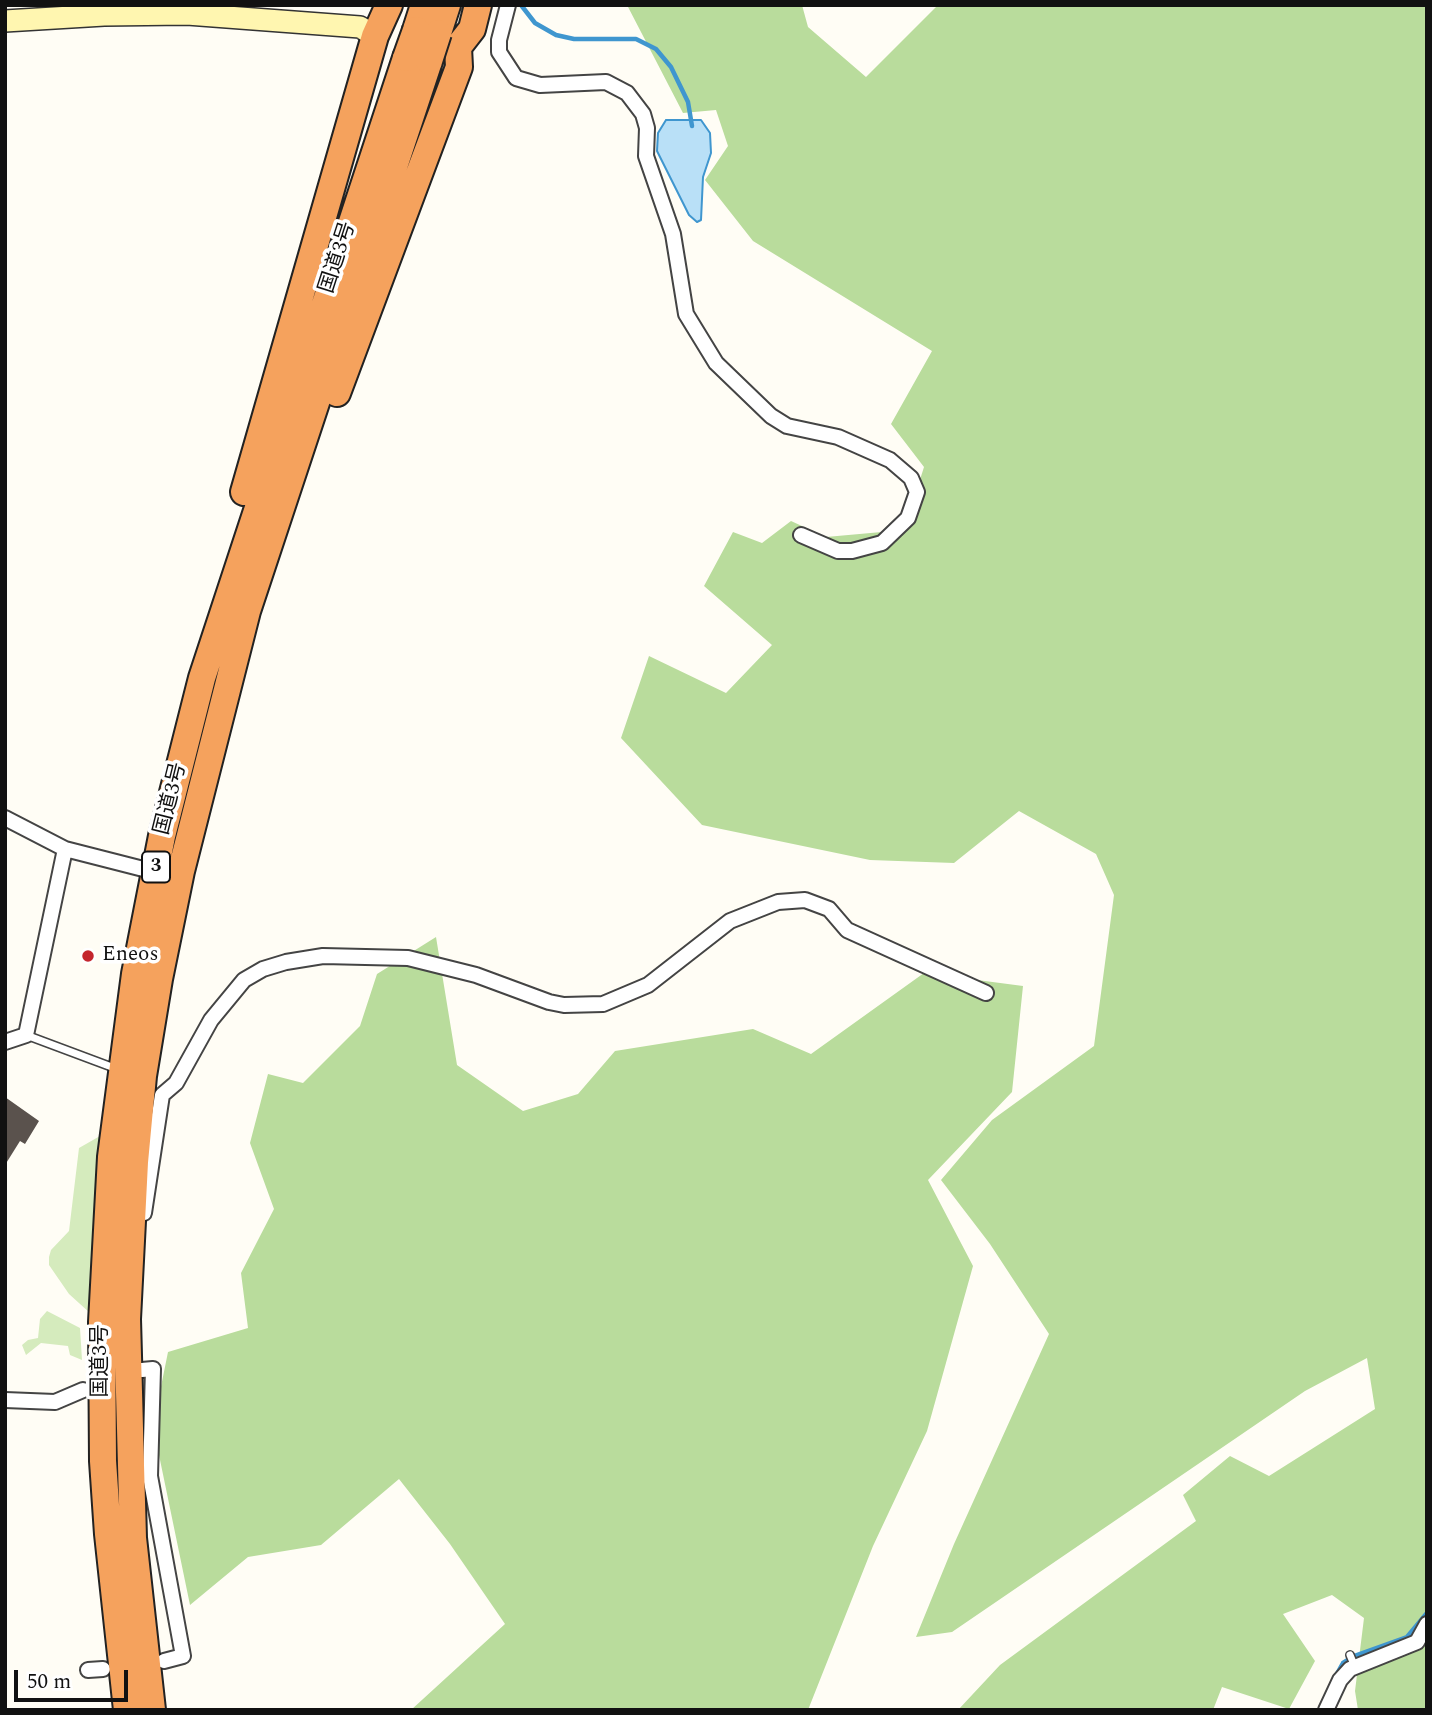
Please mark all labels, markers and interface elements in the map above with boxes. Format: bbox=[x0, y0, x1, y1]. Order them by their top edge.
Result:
street label: 国道3号 bbox=[316, 219, 362, 297]
street label: 国道3号 bbox=[151, 760, 193, 838]
road number: 3 bbox=[142, 852, 170, 882]
place label: Eneos bbox=[102, 943, 158, 969]
marker: Eneos bbox=[80, 948, 96, 964]
street label: 国道3号 bbox=[89, 1324, 115, 1398]
scale bar bbox=[18, 1656, 131, 1700]
text: 50 m bbox=[27, 1666, 71, 1698]

